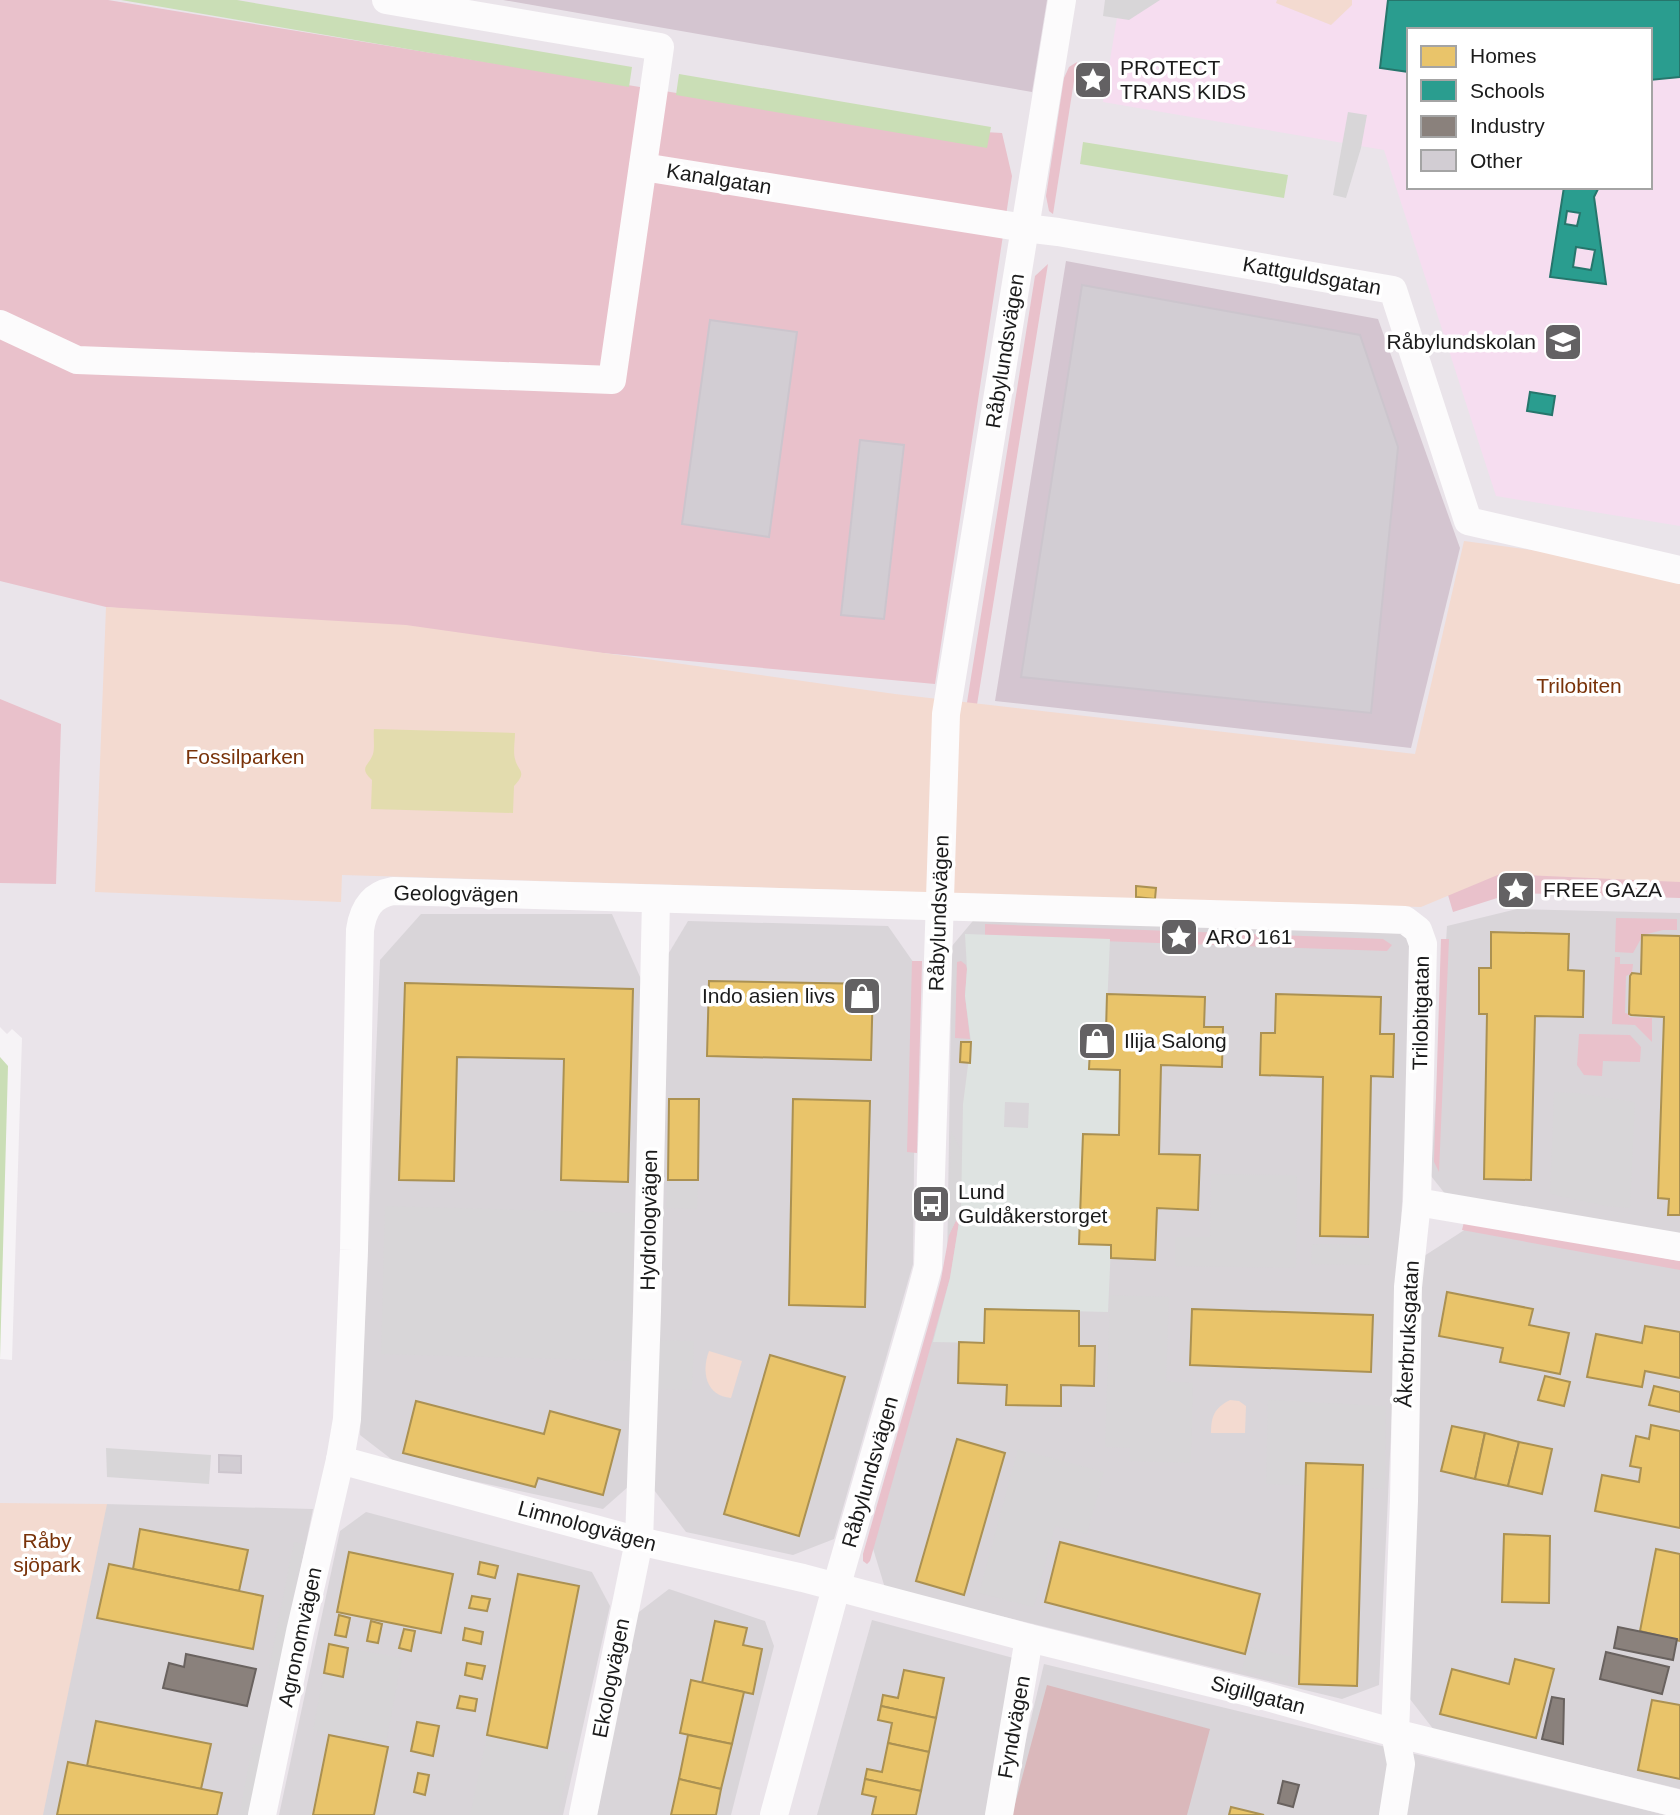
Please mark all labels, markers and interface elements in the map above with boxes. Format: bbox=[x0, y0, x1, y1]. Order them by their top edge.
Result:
legend bbox=[1407, 28, 1652, 189]
text: Homes bbox=[1470, 44, 1537, 67]
place label: PROTECT TRANS KIDS bbox=[1120, 56, 1246, 103]
place icon: PROTECT TRANS KIDS bbox=[1072, 59, 1114, 101]
text: Schools bbox=[1470, 79, 1545, 102]
text: Industry bbox=[1470, 114, 1545, 137]
text: Other bbox=[1470, 149, 1523, 172]
street label: Kanalgatan bbox=[665, 159, 773, 198]
street label: Kattguldsgatan bbox=[1241, 252, 1383, 299]
street label: Råbylundsvägen bbox=[981, 272, 1028, 430]
school or university icon: Råbylundskolan bbox=[1542, 321, 1584, 363]
place label: Råbylundskolan bbox=[1387, 330, 1536, 353]
park label: Trilobiten bbox=[1536, 674, 1622, 697]
park label: Fossilparken bbox=[185, 745, 305, 768]
street label: Råbylundsvägen bbox=[924, 834, 953, 992]
place icon: FREE GAZA bbox=[1495, 869, 1537, 911]
place label: FREE GAZA bbox=[1543, 878, 1662, 901]
street label: Geologvägen bbox=[393, 881, 519, 906]
place icon: ARO 161 bbox=[1158, 916, 1200, 958]
place label: ARO 161 bbox=[1206, 925, 1292, 948]
street label: Trilobitgatan bbox=[1408, 955, 1433, 1071]
shop icon: Indo asien livs bbox=[841, 975, 883, 1017]
place label: Indo asien livs bbox=[702, 984, 835, 1007]
shop icon: Ilija Salong bbox=[1076, 1020, 1118, 1062]
place label: Ilija Salong bbox=[1124, 1029, 1227, 1052]
street label: Hydrologvägen bbox=[636, 1149, 661, 1291]
place label: Lund Guldåkerstorget bbox=[958, 1180, 1108, 1227]
bus stop icon: Lund Guldåkerstorget bbox=[910, 1183, 952, 1225]
street label: Åkerbruksgatan bbox=[1392, 1260, 1423, 1408]
street label: Råbylundsvägen bbox=[837, 1393, 902, 1550]
street label: Limnologvägen bbox=[515, 1496, 659, 1555]
park label: Råby sjöpark bbox=[13, 1529, 81, 1576]
street label: Agronomvägen bbox=[273, 1565, 326, 1709]
street label: Ekologvägen bbox=[588, 1616, 633, 1740]
street label: Sigillgatan bbox=[1208, 1671, 1308, 1718]
street label: Fyndvägen bbox=[993, 1674, 1034, 1780]

